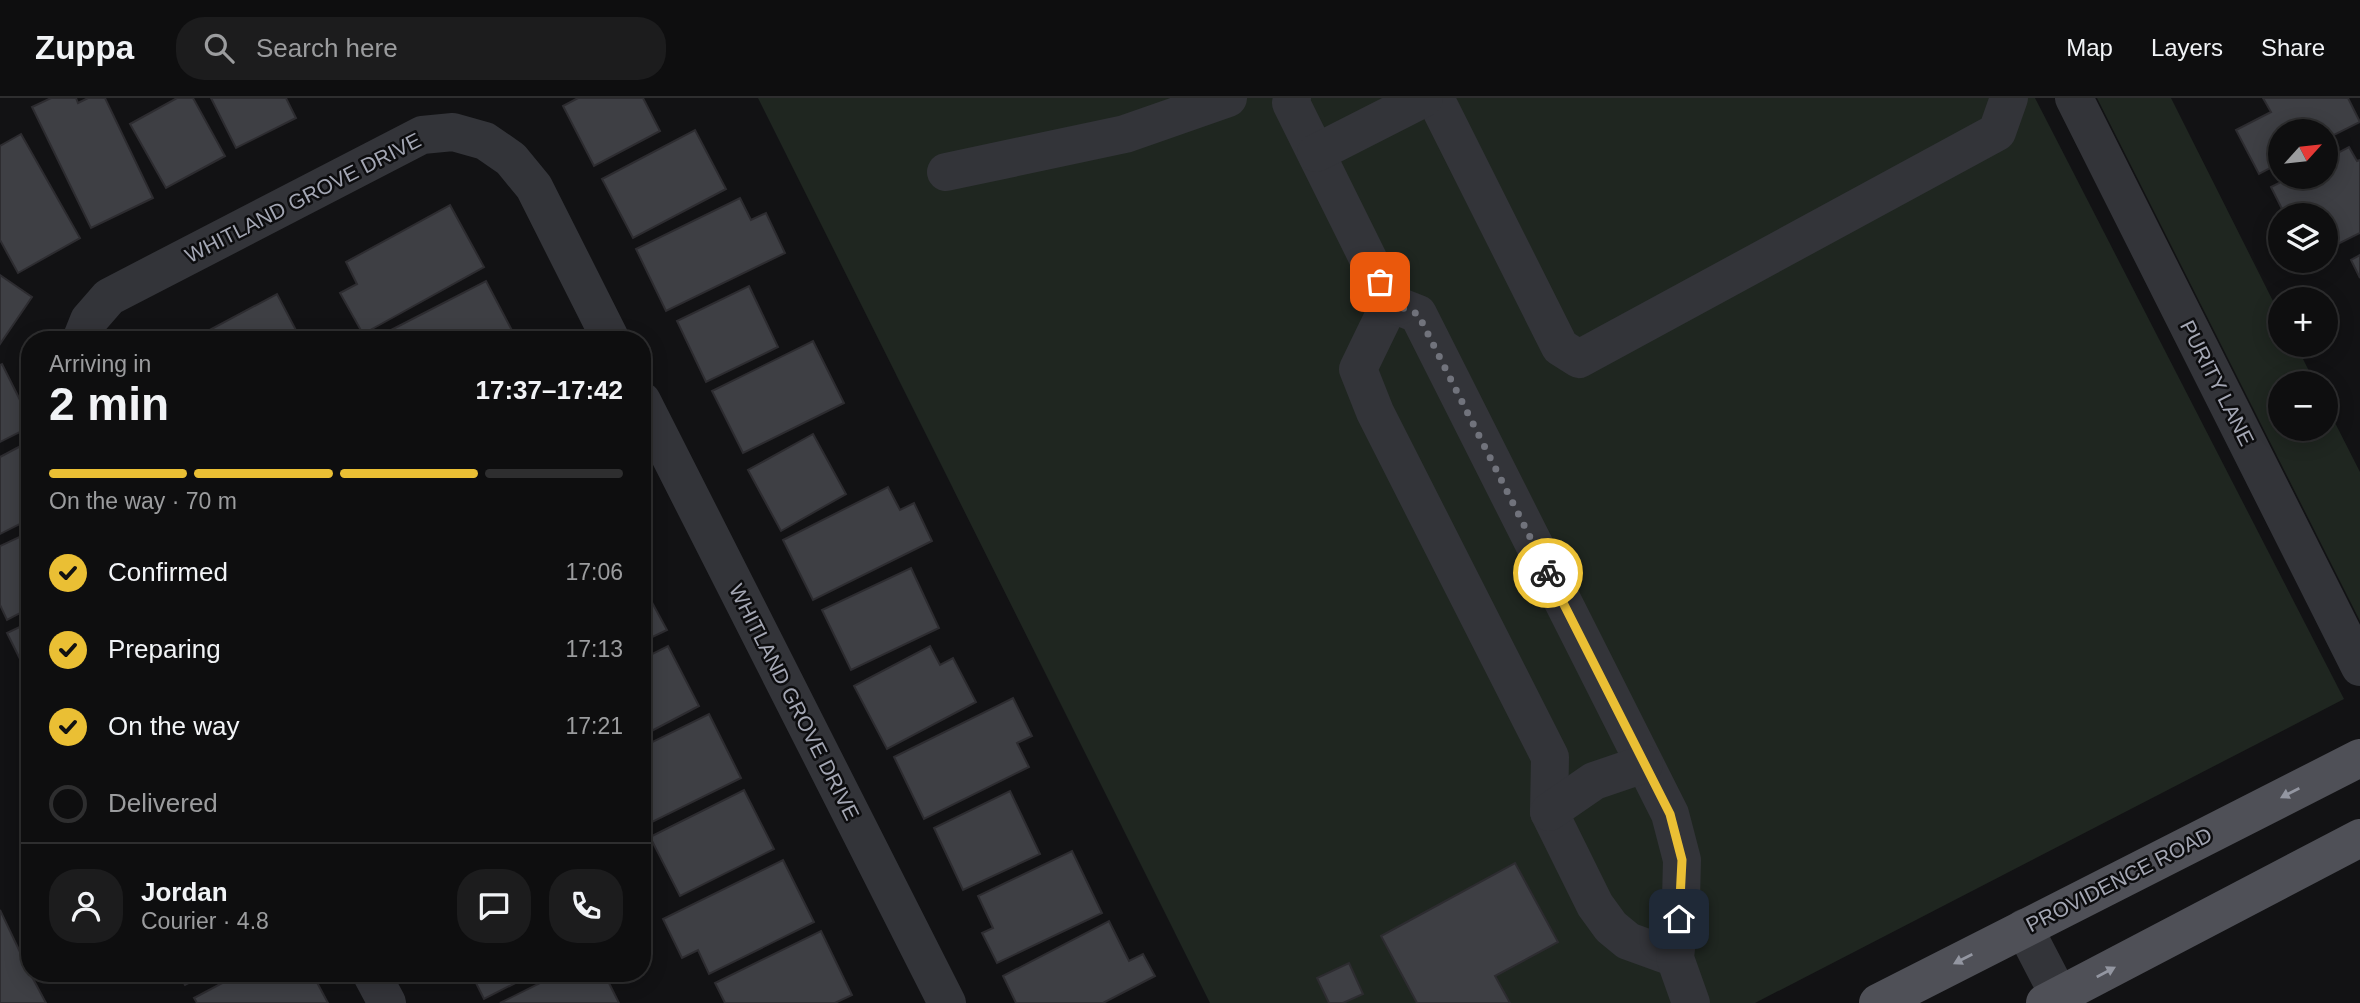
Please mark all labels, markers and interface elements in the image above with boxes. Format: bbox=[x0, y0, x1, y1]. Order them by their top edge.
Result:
search box bbox=[176, 17, 666, 80]
text: Zuppa bbox=[35, 29, 134, 66]
icon: search bbox=[200, 29, 238, 67]
text: Search here bbox=[256, 33, 398, 63]
text: Map bbox=[2066, 34, 2113, 61]
text: Layers bbox=[2151, 34, 2223, 61]
text: Share bbox=[2261, 34, 2325, 61]
north arrow bbox=[2268, 119, 2338, 189]
map controls bbox=[2268, 119, 2338, 441]
street label: WHITLAND GROVE DRIVE bbox=[181, 128, 424, 267]
button: layers bbox=[2268, 203, 2338, 273]
pin bbox=[1350, 252, 1410, 312]
icon: bag bbox=[1361, 263, 1399, 301]
button: + bbox=[2268, 287, 2338, 357]
street label: PURITY LANE bbox=[2176, 316, 2259, 449]
text: Arriving in bbox=[49, 351, 151, 377]
button: − bbox=[2268, 371, 2338, 441]
text: 17:37–17:42 bbox=[476, 375, 623, 405]
text: 2 min bbox=[49, 378, 169, 430]
text: On the way · 70 m bbox=[49, 488, 237, 514]
courier bbox=[1513, 538, 1583, 608]
icon: check bbox=[49, 554, 87, 592]
icon: bike bbox=[1529, 554, 1567, 592]
text: Confirmed bbox=[108, 557, 228, 587]
text: 17:06 bbox=[565, 559, 623, 585]
street label: WHITLAND GROVE DRIVE bbox=[725, 580, 864, 823]
icon: check bbox=[49, 631, 87, 669]
text: Preparing bbox=[108, 634, 221, 664]
text: 17:13 bbox=[565, 636, 623, 662]
icon: check bbox=[49, 708, 87, 746]
text: On the way bbox=[108, 711, 240, 741]
text: 17:21 bbox=[565, 713, 623, 739]
text: Delivered bbox=[108, 788, 218, 818]
one-way arrow bbox=[2280, 788, 2300, 799]
street label: PROVIDENCE ROAD bbox=[2022, 823, 2215, 936]
button: person bbox=[49, 869, 123, 943]
button: chat bbox=[457, 869, 531, 943]
button: phone bbox=[549, 869, 623, 943]
text: Jordan bbox=[141, 877, 228, 907]
pin bbox=[1649, 889, 1709, 949]
icon: home bbox=[1660, 900, 1698, 938]
text: Courier · 4.8 bbox=[141, 908, 269, 934]
one-way arrow bbox=[1953, 953, 1973, 965]
one-way arrow bbox=[2096, 966, 2116, 978]

